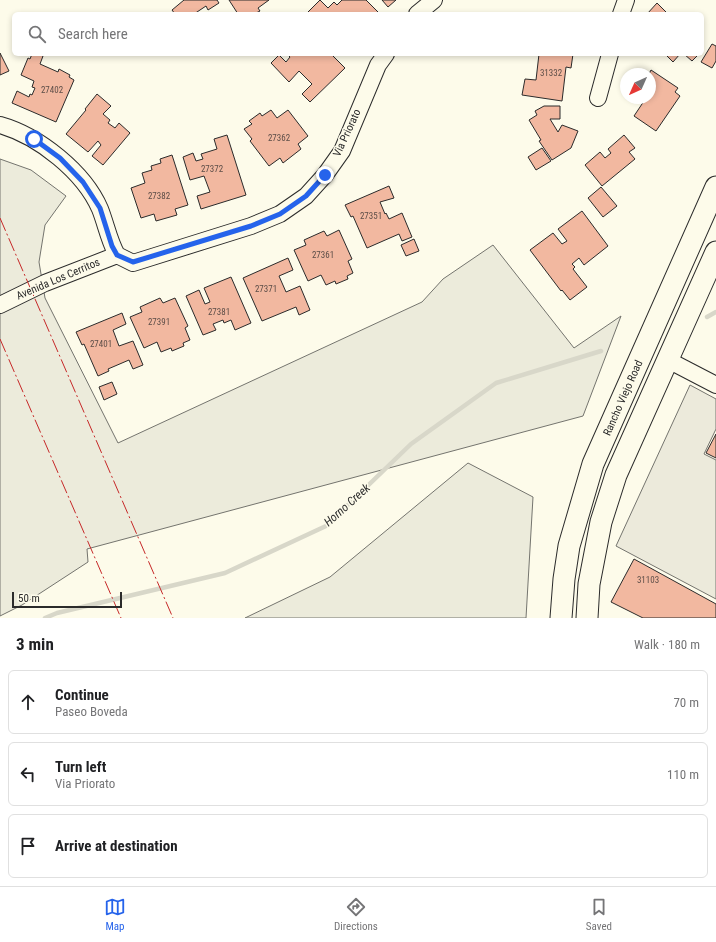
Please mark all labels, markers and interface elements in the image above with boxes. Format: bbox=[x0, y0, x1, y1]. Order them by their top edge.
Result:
search box bbox=[12, 12, 704, 56]
icon: search bbox=[26, 23, 48, 45]
text: Search here bbox=[58, 25, 128, 43]
house number: 31332 bbox=[540, 68, 563, 78]
north arrow bbox=[620, 68, 656, 104]
house number: 27402 bbox=[41, 85, 64, 95]
street label: Via Priorato bbox=[330, 107, 364, 159]
route start bbox=[25, 130, 43, 148]
house number: 27362 bbox=[268, 133, 291, 143]
house number: 27372 bbox=[201, 164, 224, 174]
route end bbox=[316, 166, 334, 184]
house number: 27382 bbox=[148, 191, 171, 201]
house number: 27351 bbox=[360, 211, 382, 221]
house number: 27361 bbox=[312, 250, 334, 260]
street label: Avenida Los Cerritos bbox=[14, 256, 102, 302]
house number: 27371 bbox=[255, 284, 277, 294]
house number: 27381 bbox=[208, 307, 230, 317]
house number: 27391 bbox=[148, 317, 170, 327]
house number: 27401 bbox=[90, 339, 112, 349]
street label: Rancho Viejo Road bbox=[601, 358, 645, 438]
water label: Horno Creek bbox=[321, 480, 373, 529]
house number: 31103 bbox=[637, 575, 659, 585]
scale bar bbox=[12, 590, 122, 609]
text: 50 m bbox=[18, 592, 40, 605]
text: 3 min bbox=[16, 634, 54, 654]
text: Walk · 180 m bbox=[634, 637, 700, 652]
text: Continue bbox=[55, 686, 109, 704]
icon: ahead bbox=[17, 691, 39, 713]
text: 70 m bbox=[673, 695, 699, 710]
text: Paseo Boveda bbox=[55, 704, 128, 719]
text: Turn left bbox=[55, 758, 106, 776]
icon: left bbox=[17, 763, 39, 785]
text: 110 m bbox=[667, 767, 699, 782]
text: Via Priorato bbox=[55, 776, 115, 791]
icon: arrive bbox=[17, 835, 39, 857]
text: Arrive at destination bbox=[55, 837, 178, 855]
tab: Map bbox=[104, 896, 126, 933]
tab: Directions bbox=[334, 896, 378, 933]
tab: Saved bbox=[586, 896, 612, 933]

